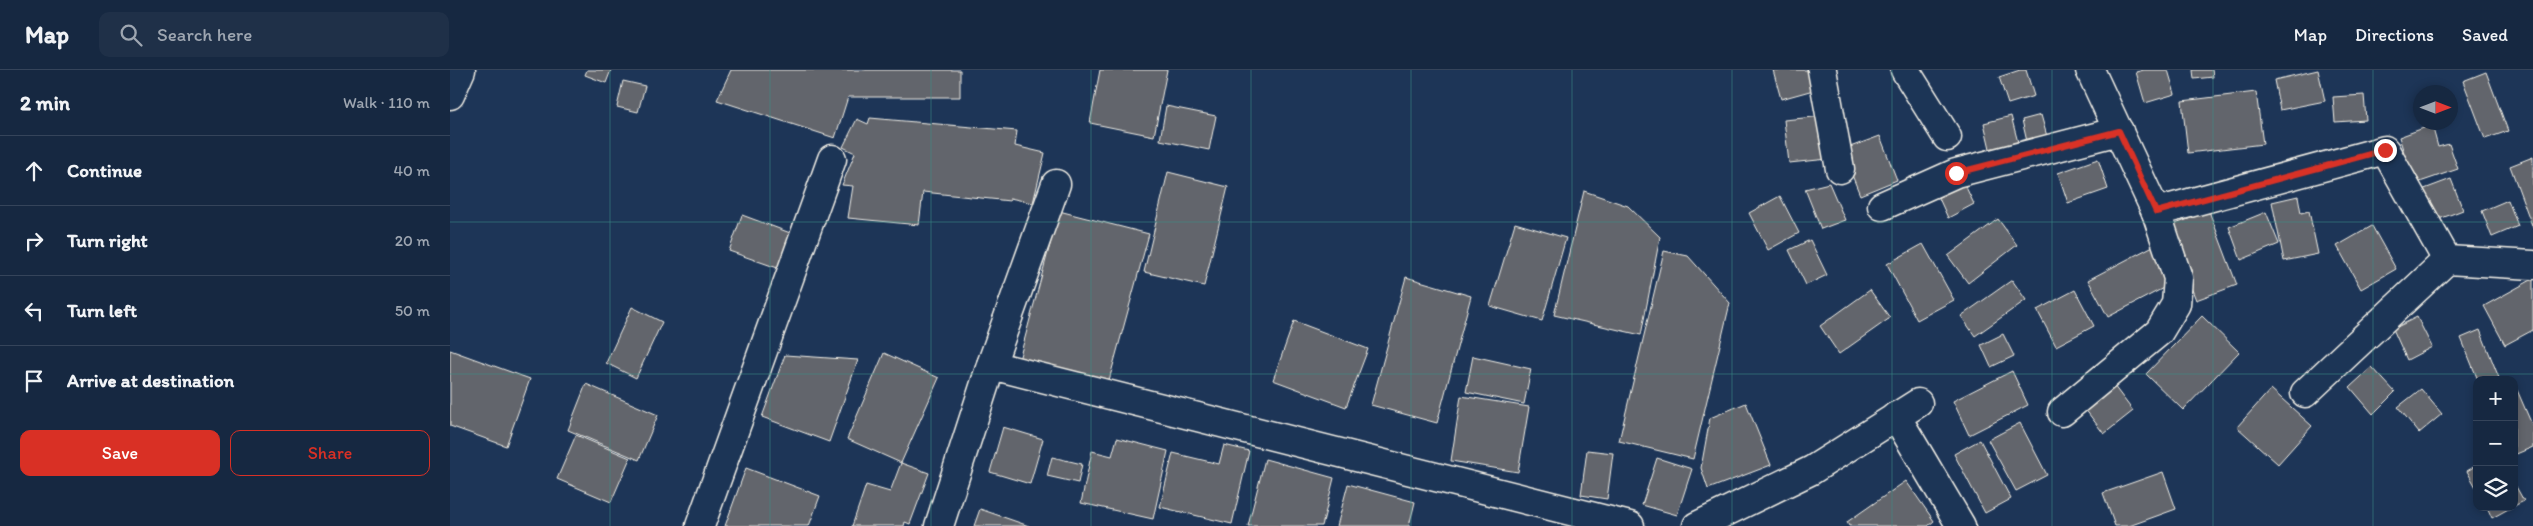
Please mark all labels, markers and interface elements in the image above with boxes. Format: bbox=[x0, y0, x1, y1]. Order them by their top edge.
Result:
search box bbox=[99, 12, 449, 57]
text: Map bbox=[25, 20, 69, 49]
icon: search bbox=[117, 21, 145, 49]
text: Search here bbox=[157, 23, 252, 46]
text: Map bbox=[2294, 24, 2327, 46]
text: Directions bbox=[2355, 24, 2434, 46]
text: Saved bbox=[2462, 24, 2508, 46]
north arrow bbox=[2413, 85, 2458, 130]
text: 2 min bbox=[20, 90, 70, 115]
text: Walk · 110 m bbox=[343, 93, 430, 112]
route end bbox=[2374, 139, 2397, 162]
icon: ahead bbox=[20, 157, 48, 185]
text: Continue bbox=[67, 159, 142, 182]
text: 40 m bbox=[393, 161, 430, 180]
route start bbox=[1945, 162, 1968, 185]
icon: right bbox=[20, 227, 48, 255]
text: Turn right bbox=[67, 229, 148, 252]
text: 20 m bbox=[395, 231, 430, 250]
icon: left bbox=[20, 297, 48, 325]
text: Turn left bbox=[67, 299, 137, 322]
text: 50 m bbox=[395, 301, 430, 320]
icon: arrive bbox=[20, 367, 48, 395]
text: Arrive at destination bbox=[67, 369, 234, 392]
map controls bbox=[2473, 376, 2518, 511]
button: + bbox=[2473, 376, 2518, 421]
button: − bbox=[2473, 421, 2518, 466]
button: Save bbox=[20, 430, 220, 476]
button: Share bbox=[230, 430, 430, 476]
button: layers bbox=[2473, 466, 2518, 511]

